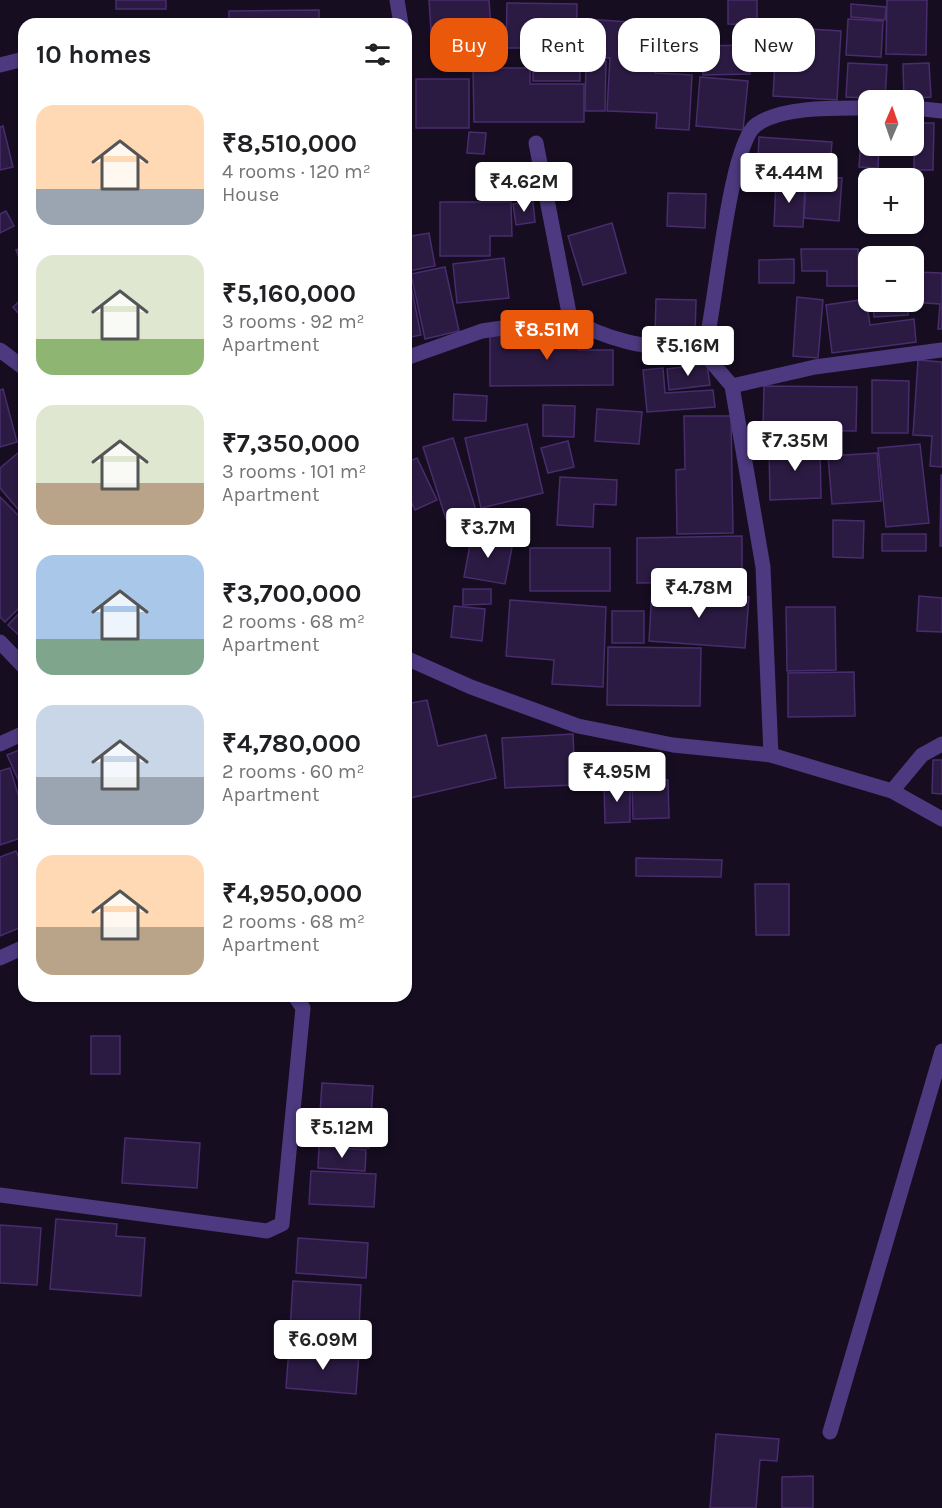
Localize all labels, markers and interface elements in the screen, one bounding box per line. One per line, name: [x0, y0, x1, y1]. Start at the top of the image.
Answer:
chip: Buy: [430, 18, 508, 72]
chip: Rent: [520, 18, 606, 72]
chip: Filters: [618, 18, 720, 72]
chip: New: [732, 18, 815, 72]
icon: filters: [361, 38, 394, 71]
text: 10 homes: [36, 39, 151, 70]
north arrow: [858, 90, 924, 156]
map controls: [858, 90, 924, 312]
text: ₹8,510,000: [222, 128, 357, 159]
icon: home: [84, 129, 156, 201]
pin: ₹4.44M: [740, 153, 838, 204]
text: 4 rooms · 120 m²: [222, 160, 371, 183]
text: ₹4.44M: [755, 161, 823, 184]
pin: ₹4.62M: [475, 162, 573, 213]
button: +: [858, 168, 924, 234]
text: ₹4.62M: [489, 170, 559, 193]
text: House: [222, 183, 279, 206]
button: −: [858, 246, 924, 312]
text: ₹5,160,000: [222, 278, 356, 309]
icon: home: [84, 279, 156, 351]
text: 3 rooms · 92 m²: [222, 310, 365, 333]
pin: ₹8.51M: [498, 310, 596, 361]
text: ₹8.51M: [515, 318, 579, 341]
pin: ₹5.16M: [639, 326, 737, 377]
text: Apartment: [222, 333, 320, 356]
text: ₹5.16M: [656, 334, 720, 357]
pin: ₹7.35M: [746, 421, 844, 472]
text: ₹7,350,000: [222, 428, 360, 459]
icon: home: [84, 429, 156, 501]
text: ₹7.35M: [761, 429, 829, 452]
text: 3 rooms · 101 m²: [222, 460, 367, 483]
text: Apartment: [222, 483, 320, 506]
pin: ₹3.7M: [446, 508, 530, 559]
text: ₹3.7M: [460, 516, 516, 539]
pin: ₹4.78M: [650, 568, 748, 619]
text: ₹4.78M: [665, 576, 733, 599]
text: ₹3,700,000: [222, 578, 361, 609]
icon: home: [84, 579, 156, 651]
text: 2 rooms · 68 m²: [222, 610, 365, 633]
text: Apartment: [222, 633, 320, 656]
text: ₹4,780,000: [222, 728, 361, 759]
icon: home: [84, 729, 156, 801]
pin: ₹4.95M: [568, 752, 666, 803]
text: 2 rooms · 60 m²: [222, 760, 365, 783]
text: ₹4.95M: [583, 760, 651, 783]
text: Apartment: [222, 783, 320, 806]
text: ₹4,950,000: [222, 878, 362, 909]
icon: home: [84, 879, 156, 951]
text: 2 rooms · 68 m²: [222, 910, 365, 933]
text: Apartment: [222, 933, 320, 956]
pin: ₹5.12M: [293, 1108, 391, 1159]
text: ₹5.12M: [310, 1116, 374, 1139]
pin: ₹6.09M: [274, 1320, 372, 1371]
text: ₹6.09M: [288, 1328, 358, 1351]

